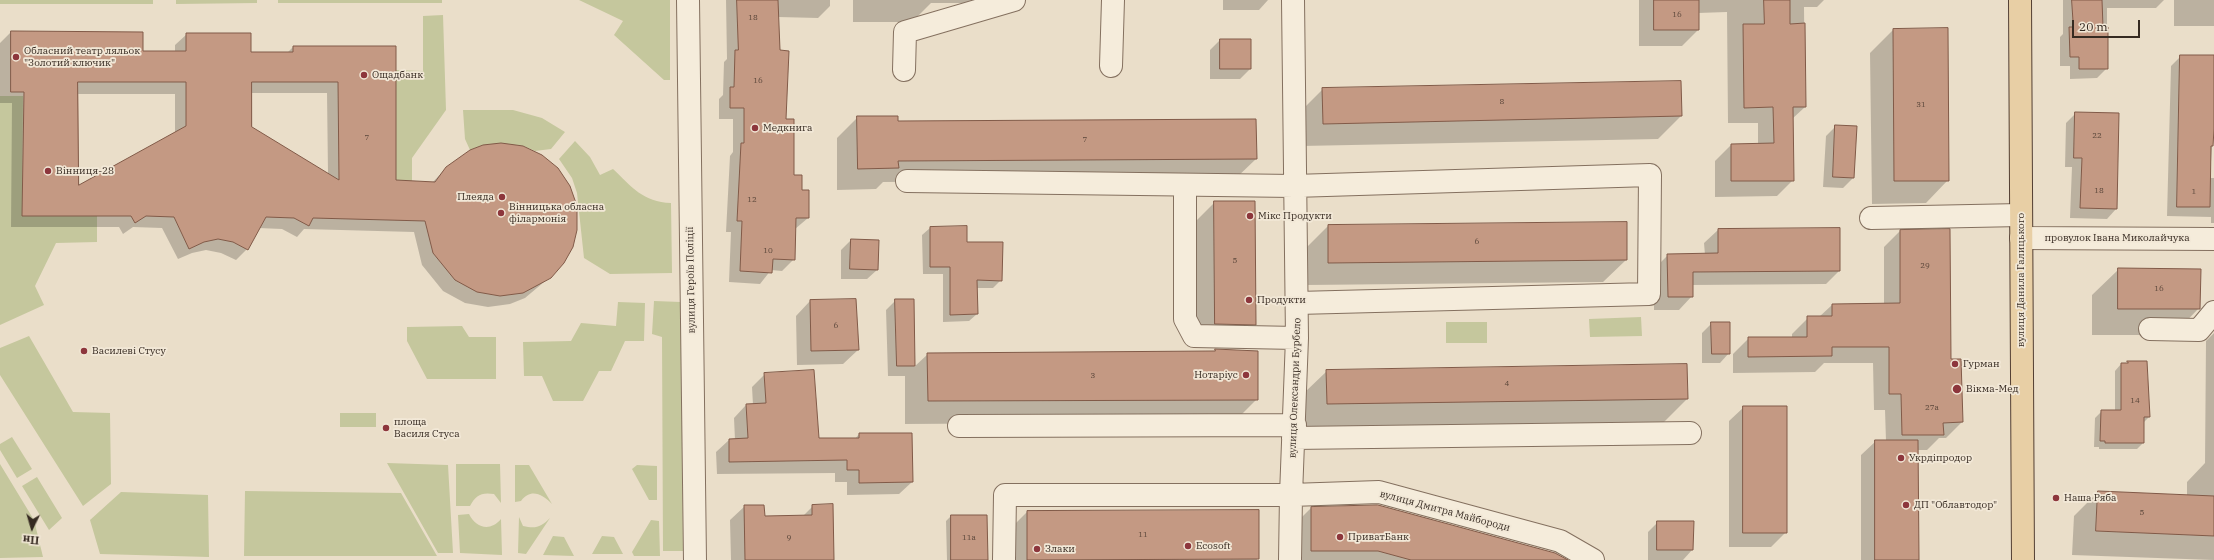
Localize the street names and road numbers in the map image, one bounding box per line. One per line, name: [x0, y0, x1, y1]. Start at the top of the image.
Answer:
street label: вулиця Данила Галицького: [2015, 213, 2027, 347]
street label: вулиця Героїв Поліції: [684, 226, 698, 334]
street label: провулок Івана Миколайчука: [2044, 232, 2190, 244]
street label: вулиця Олександри Бурбело: [1287, 318, 1303, 458]
street label: вулиця Дмитра Майбороди: [1378, 488, 1512, 534]

